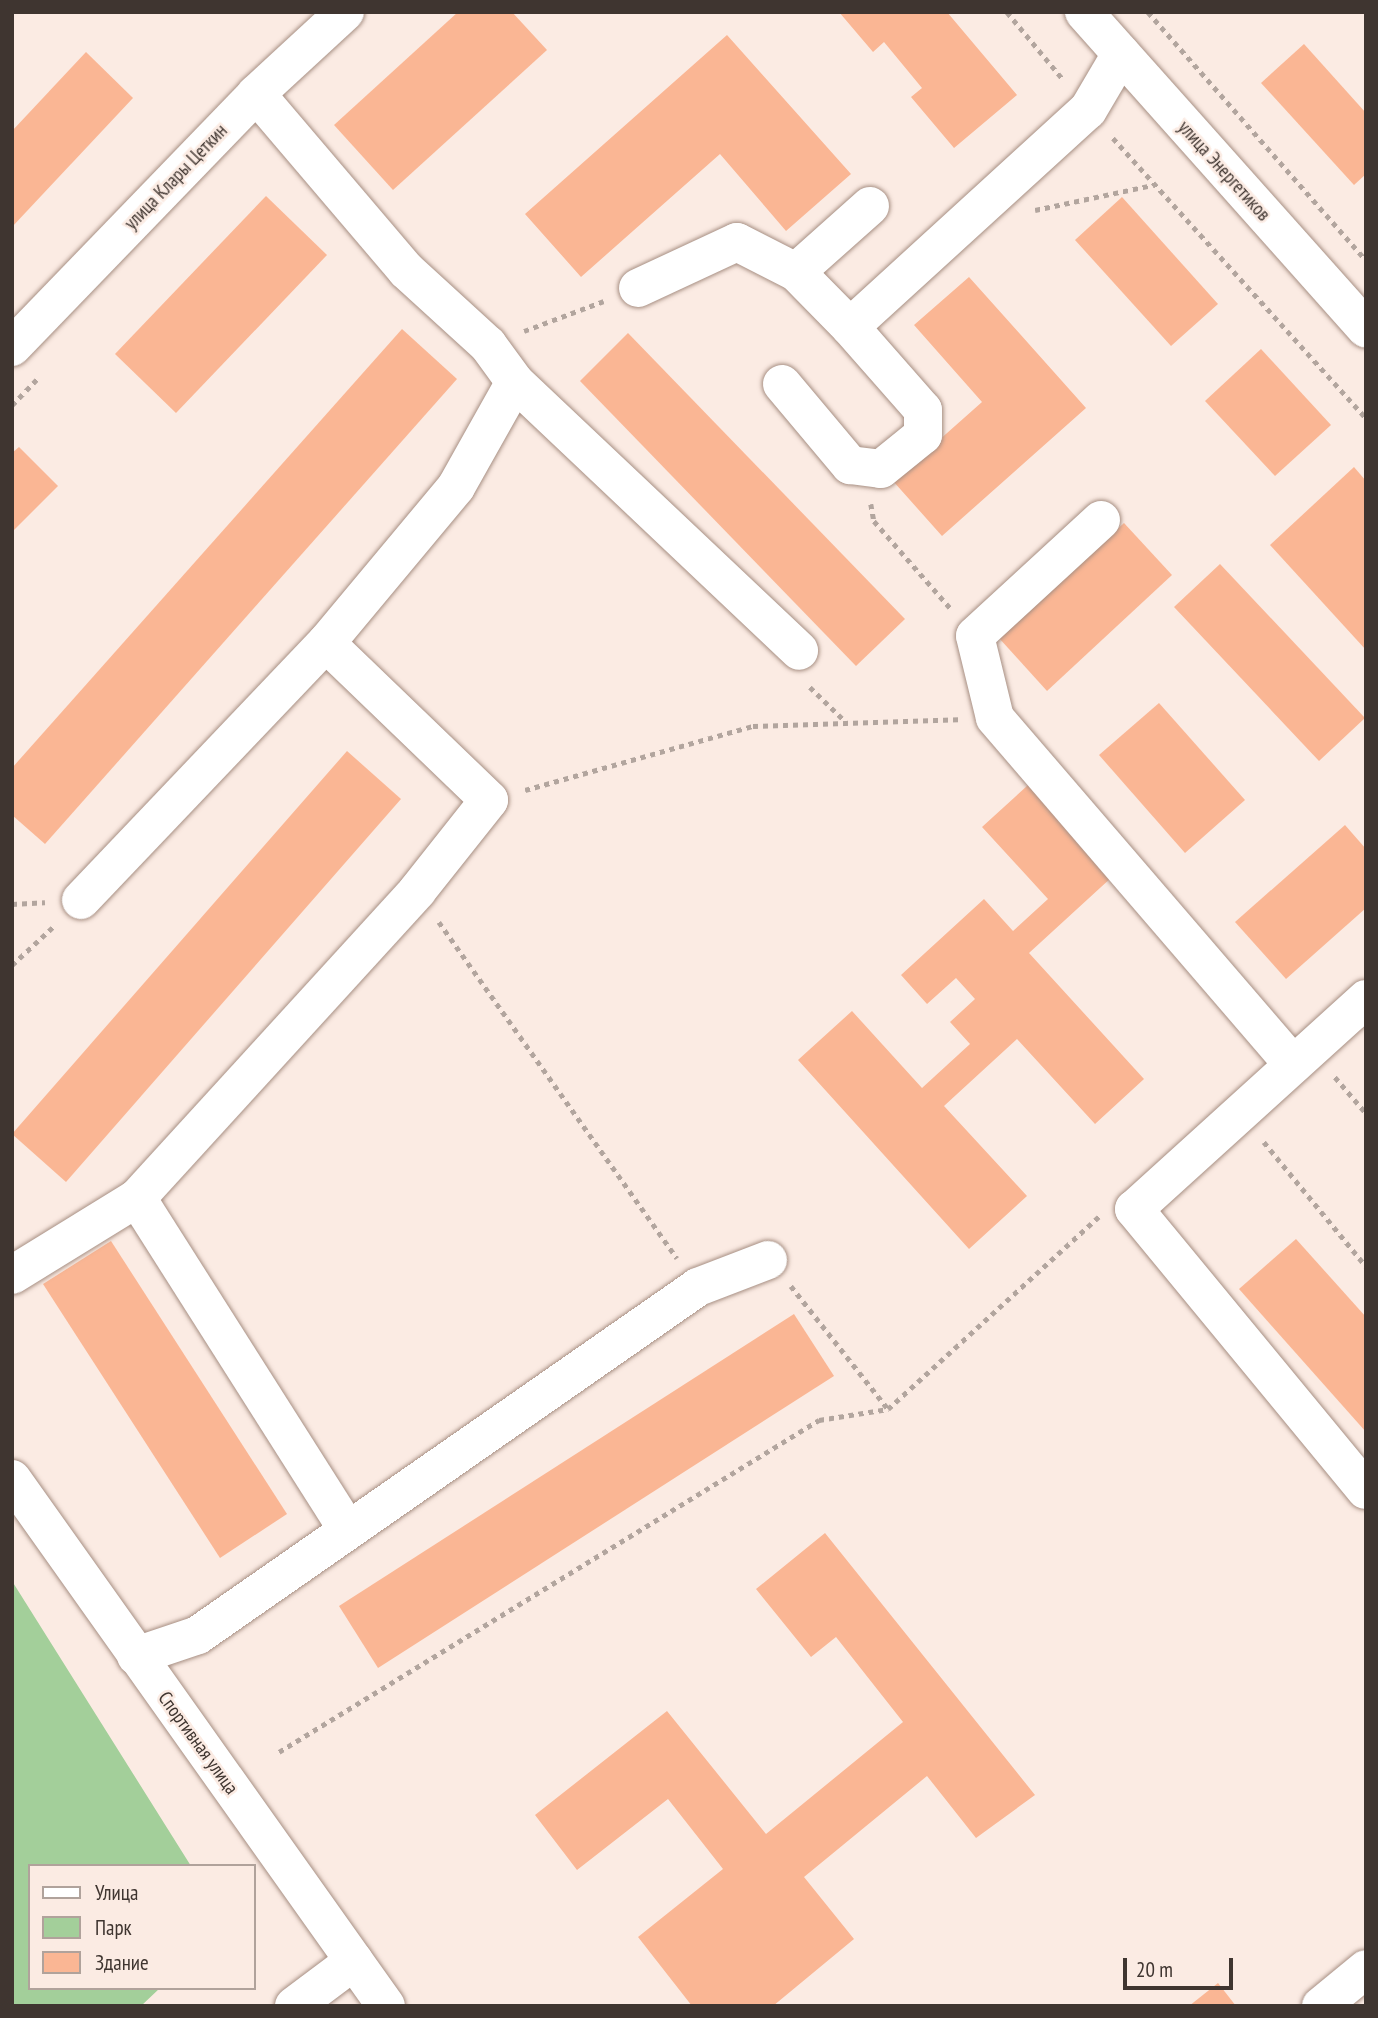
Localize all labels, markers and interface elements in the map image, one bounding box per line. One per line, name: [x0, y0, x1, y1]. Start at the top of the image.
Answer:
street label: улица Энергетиков: [1173, 116, 1275, 226]
street label: улица Клары Цеткин: [120, 119, 232, 235]
street label: Спортивная улица: [153, 1687, 243, 1799]
legend: [28, 1864, 256, 1990]
text: Улица: [95, 1879, 138, 1906]
text: Парк: [95, 1914, 132, 1941]
scale bar: [1126, 1944, 1236, 1988]
text: Здание: [95, 1949, 149, 1976]
text: 20 m: [1136, 1956, 1173, 1983]

